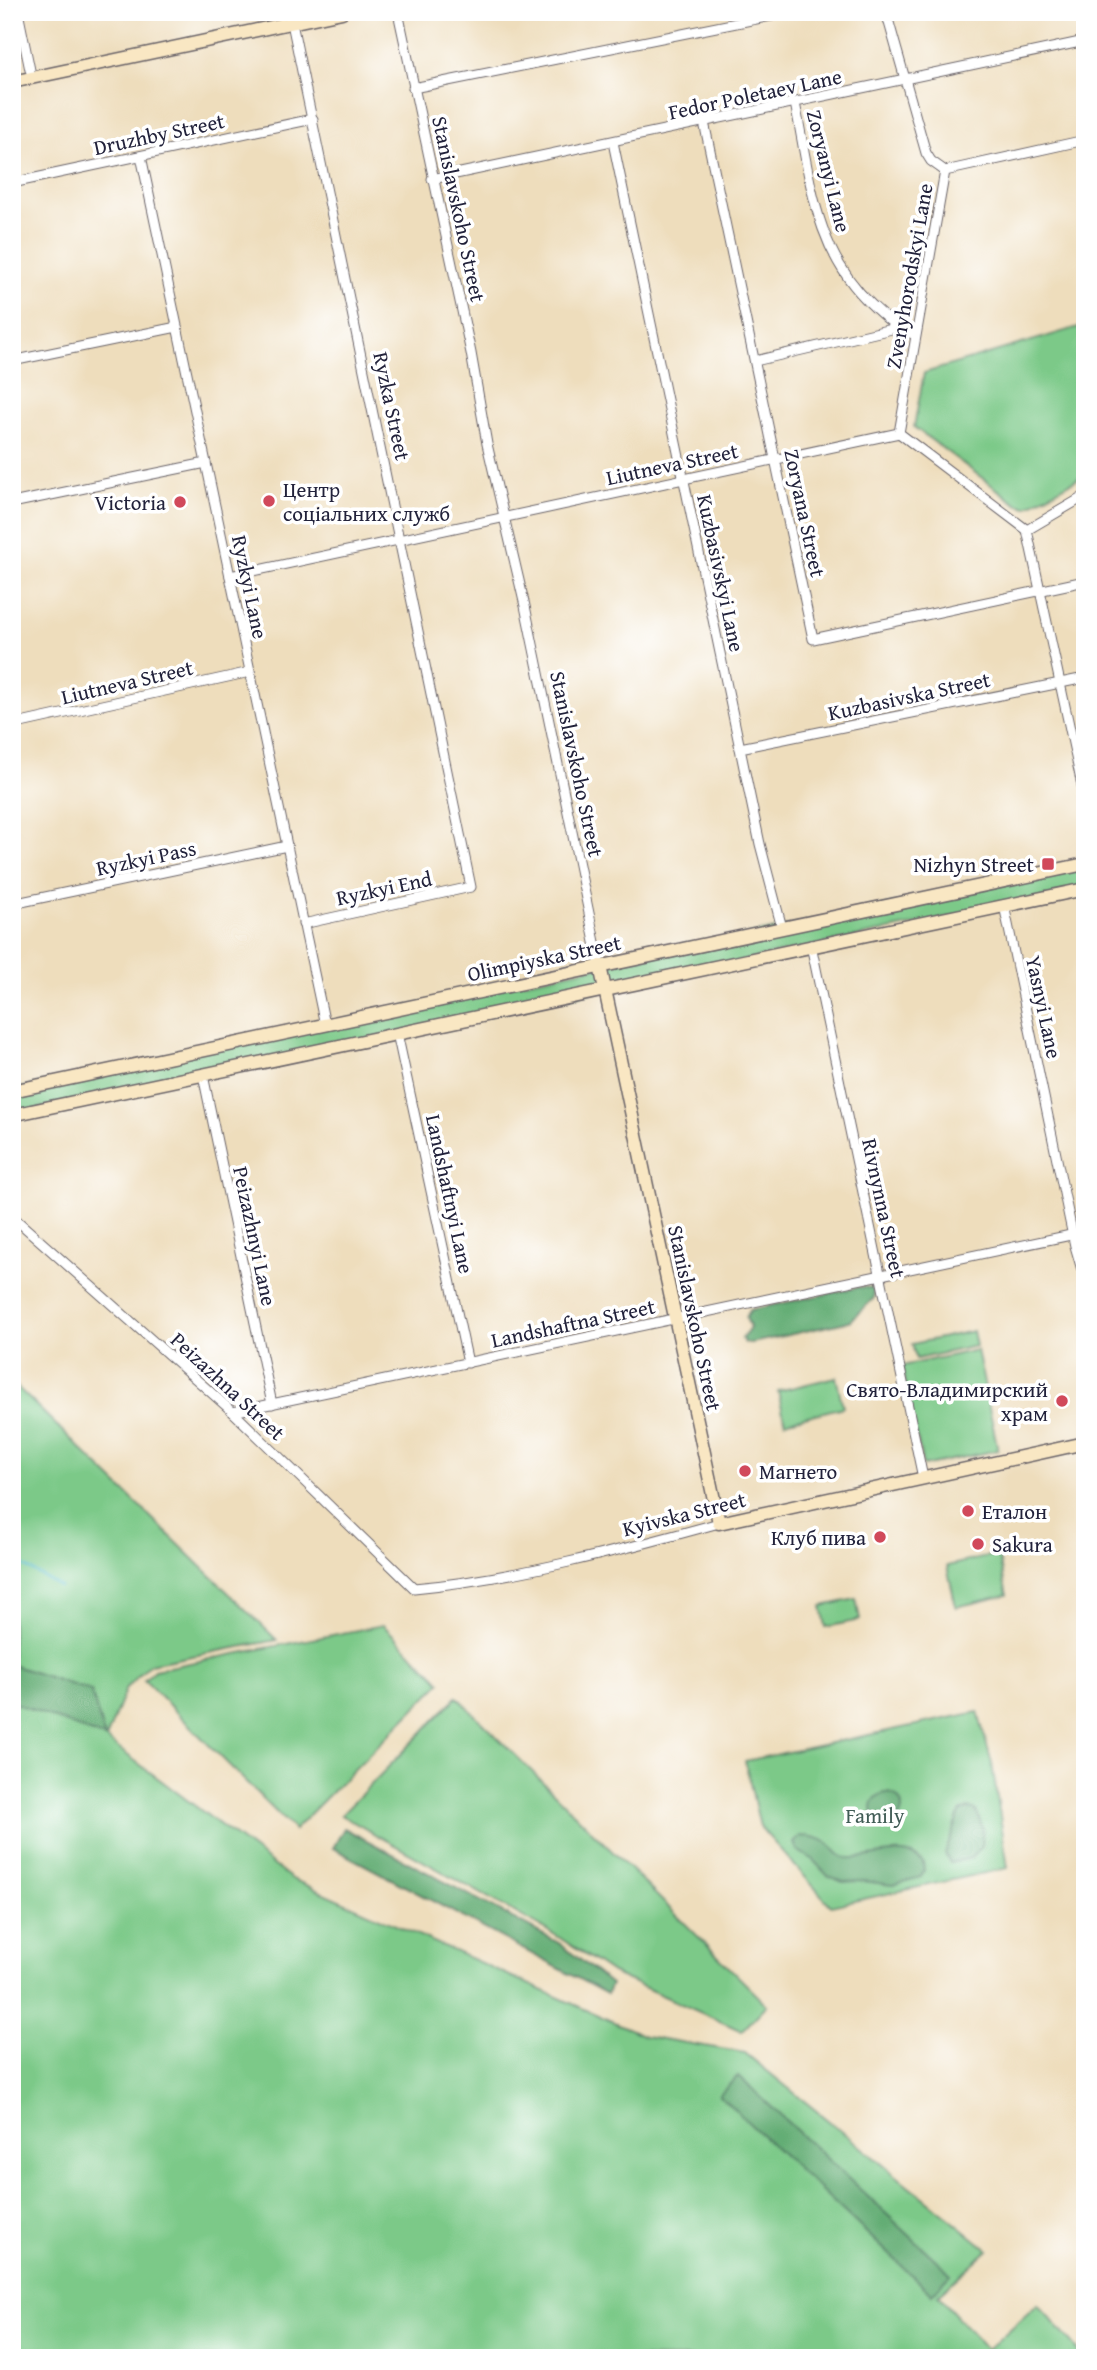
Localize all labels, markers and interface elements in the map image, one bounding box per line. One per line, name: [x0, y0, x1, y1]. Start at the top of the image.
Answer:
street label: Fedor Poletaev Lane: [666, 60, 845, 127]
street label: Druzhby Street: [91, 105, 228, 163]
street label: Zoryanyi Lane: [799, 107, 859, 236]
street label: Stanislavskoho Street: [424, 113, 494, 305]
street label: Zvenyhorodskyi Lane: [877, 181, 941, 371]
street label: Ryzka Street: [365, 349, 419, 464]
street label: Liutneva Street: [603, 435, 741, 493]
street label: Zoryana Street: [776, 446, 834, 580]
place label: Центр соціальних служб: [283, 474, 450, 529]
place label: Victoria: [94, 487, 166, 518]
street label: Kuzbasivskyi Lane: [689, 491, 753, 655]
marker: Центр соціальних служб: [261, 493, 277, 509]
marker: Victoria: [172, 494, 188, 510]
street label: Ryzkyi Lane: [224, 532, 276, 642]
street label: Liutneva Street: [58, 652, 196, 712]
street label: Kuzbasivska Street: [825, 664, 994, 728]
street label: Stanislavskoho Street: [542, 668, 612, 860]
street label: Ryzkyi Pass: [93, 832, 199, 884]
place label: Nizhyn Street: [913, 849, 1035, 880]
marker: Nizhyn Street: [1040, 856, 1056, 872]
street label: Ryzkyi End: [333, 863, 435, 913]
street label: Olimpiyska Street: [464, 926, 624, 989]
street label: Yasnyi Lane: [1018, 953, 1070, 1061]
street label: Landshaftnyi Lane: [418, 1112, 482, 1277]
street label: Rivnynna Street: [854, 1135, 914, 1281]
street label: Peizazhnyi Lane: [225, 1163, 285, 1309]
street label: Stanislavskoho Street: [660, 1222, 730, 1414]
street label: Landshaftna Street: [488, 1290, 658, 1356]
street label: Peizazhna Street: [164, 1325, 293, 1448]
place label: Свято-Владимирский храм: [846, 1374, 1048, 1429]
marker: Свято-Владимирский храм: [1054, 1393, 1070, 1409]
place label: Магнето: [759, 1456, 837, 1487]
marker: Магнето: [737, 1463, 753, 1479]
street label: Kyivska Street: [619, 1484, 749, 1544]
place label: Еталон: [982, 1496, 1047, 1527]
marker: Еталон: [960, 1503, 976, 1519]
place label: Клуб пива: [771, 1522, 866, 1553]
marker: Клуб пива: [872, 1529, 888, 1545]
place label: Sakura: [992, 1529, 1053, 1560]
marker: Sakura: [970, 1536, 986, 1552]
park label: Family: [846, 1800, 905, 1831]

